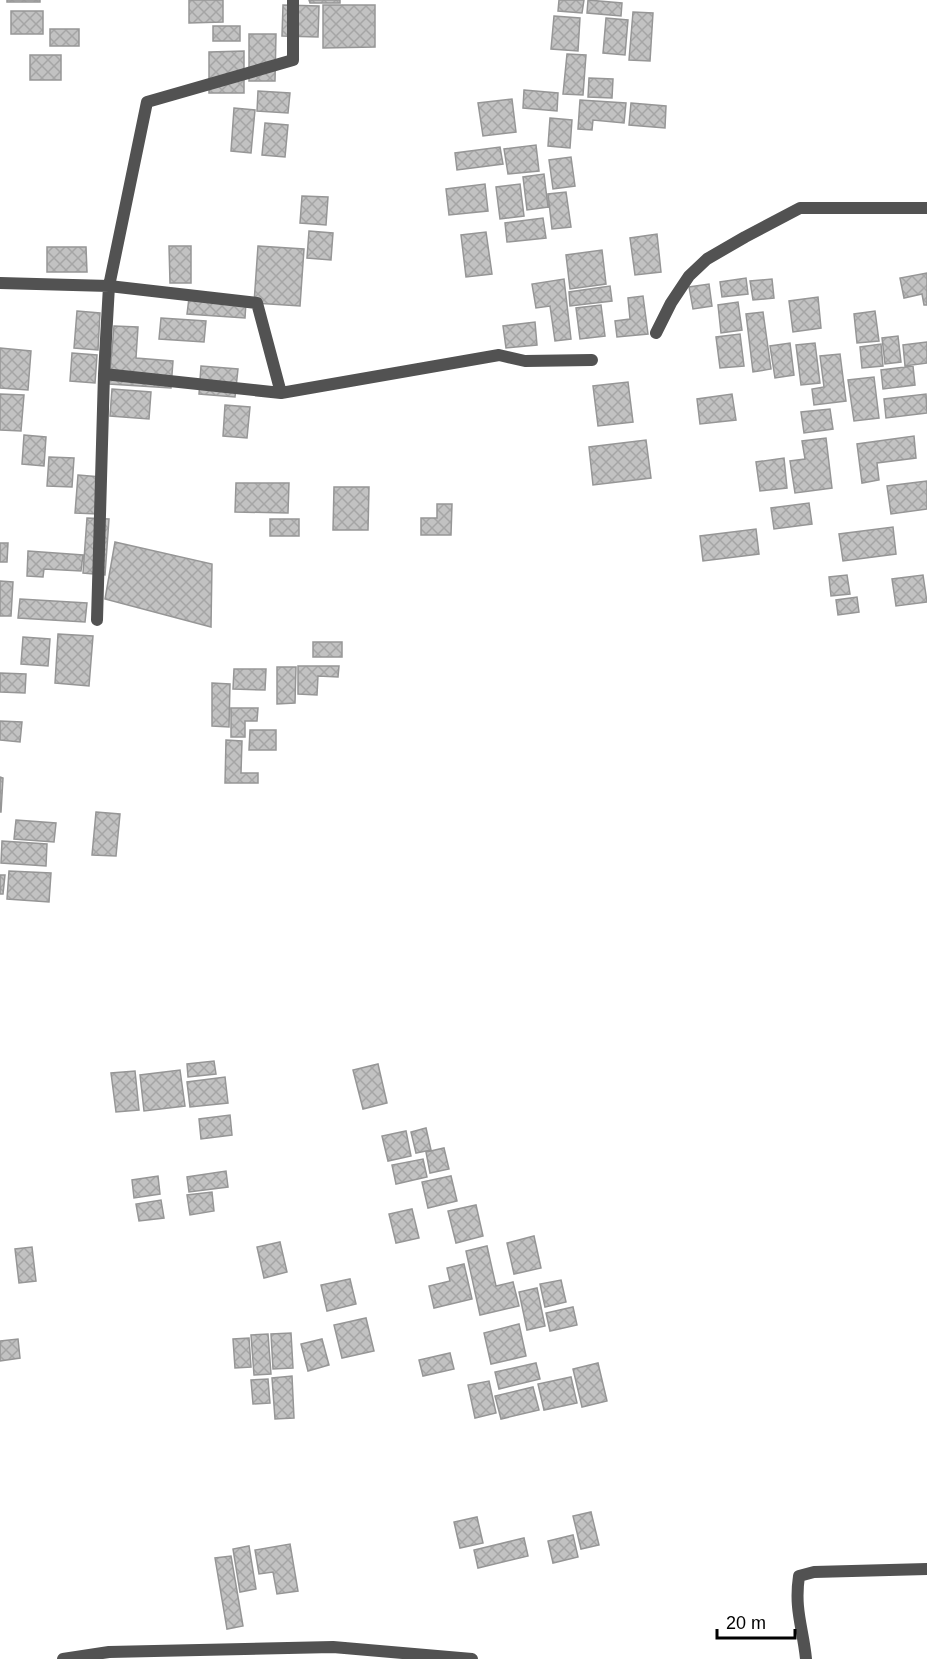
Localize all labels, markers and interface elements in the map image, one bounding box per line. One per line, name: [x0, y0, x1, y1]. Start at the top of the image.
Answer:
scale bar: [717, 1602, 795, 1640]
text: 20 m: [726, 1613, 766, 1633]

